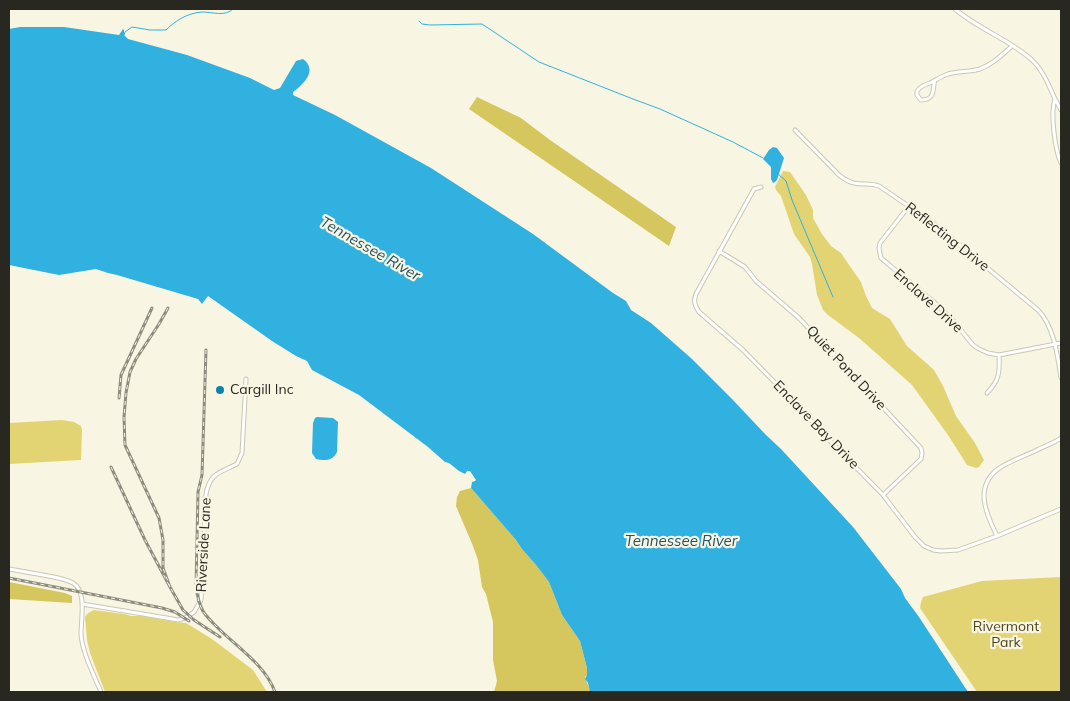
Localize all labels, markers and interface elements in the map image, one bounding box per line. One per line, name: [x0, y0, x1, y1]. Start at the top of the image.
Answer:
street label: Reflecting Drive: [902, 199, 992, 275]
water label: Tennessee River: [317, 213, 423, 285]
street label: Enclave Drive: [890, 266, 966, 336]
street label: Quiet Pond Drive: [803, 322, 889, 414]
street label: Enclave Bay Drive: [770, 377, 862, 473]
place label: Cargill Inc: [230, 382, 294, 398]
marker: Cargill Inc: [214, 384, 226, 396]
street label: Riverside Lane: [193, 497, 215, 593]
water label: Tennessee River: [625, 532, 737, 550]
park label: Rivermont Park: [973, 619, 1039, 652]

